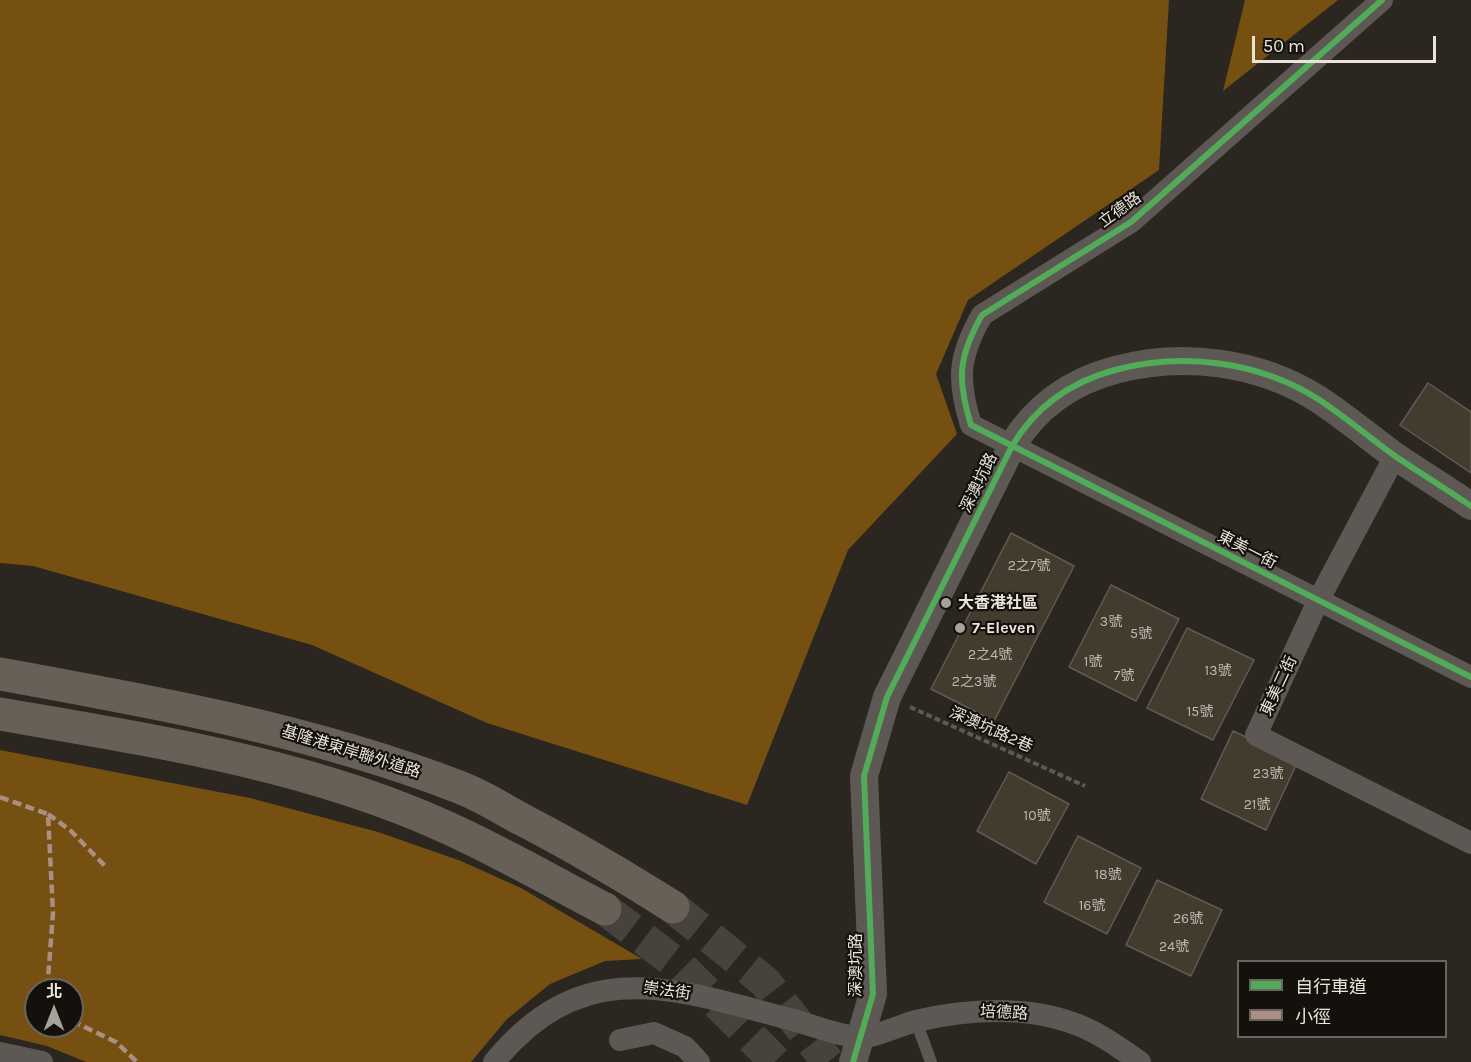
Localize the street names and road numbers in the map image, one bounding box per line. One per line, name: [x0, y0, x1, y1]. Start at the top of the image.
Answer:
street label: 立德路: [1095, 188, 1145, 232]
street label: 深澳坑路: [956, 450, 1002, 516]
street label: 東美一街: [1214, 527, 1280, 573]
street label: 東美二街: [1257, 653, 1301, 719]
street label: 深澳坑路2巷: [946, 703, 1036, 757]
street label: 基隆港東岸聯外道路: [279, 722, 423, 782]
street label: 深澳坑路: [846, 933, 866, 997]
street label: 崇法街: [642, 978, 692, 1004]
street label: 培德路: [980, 1002, 1028, 1024]

